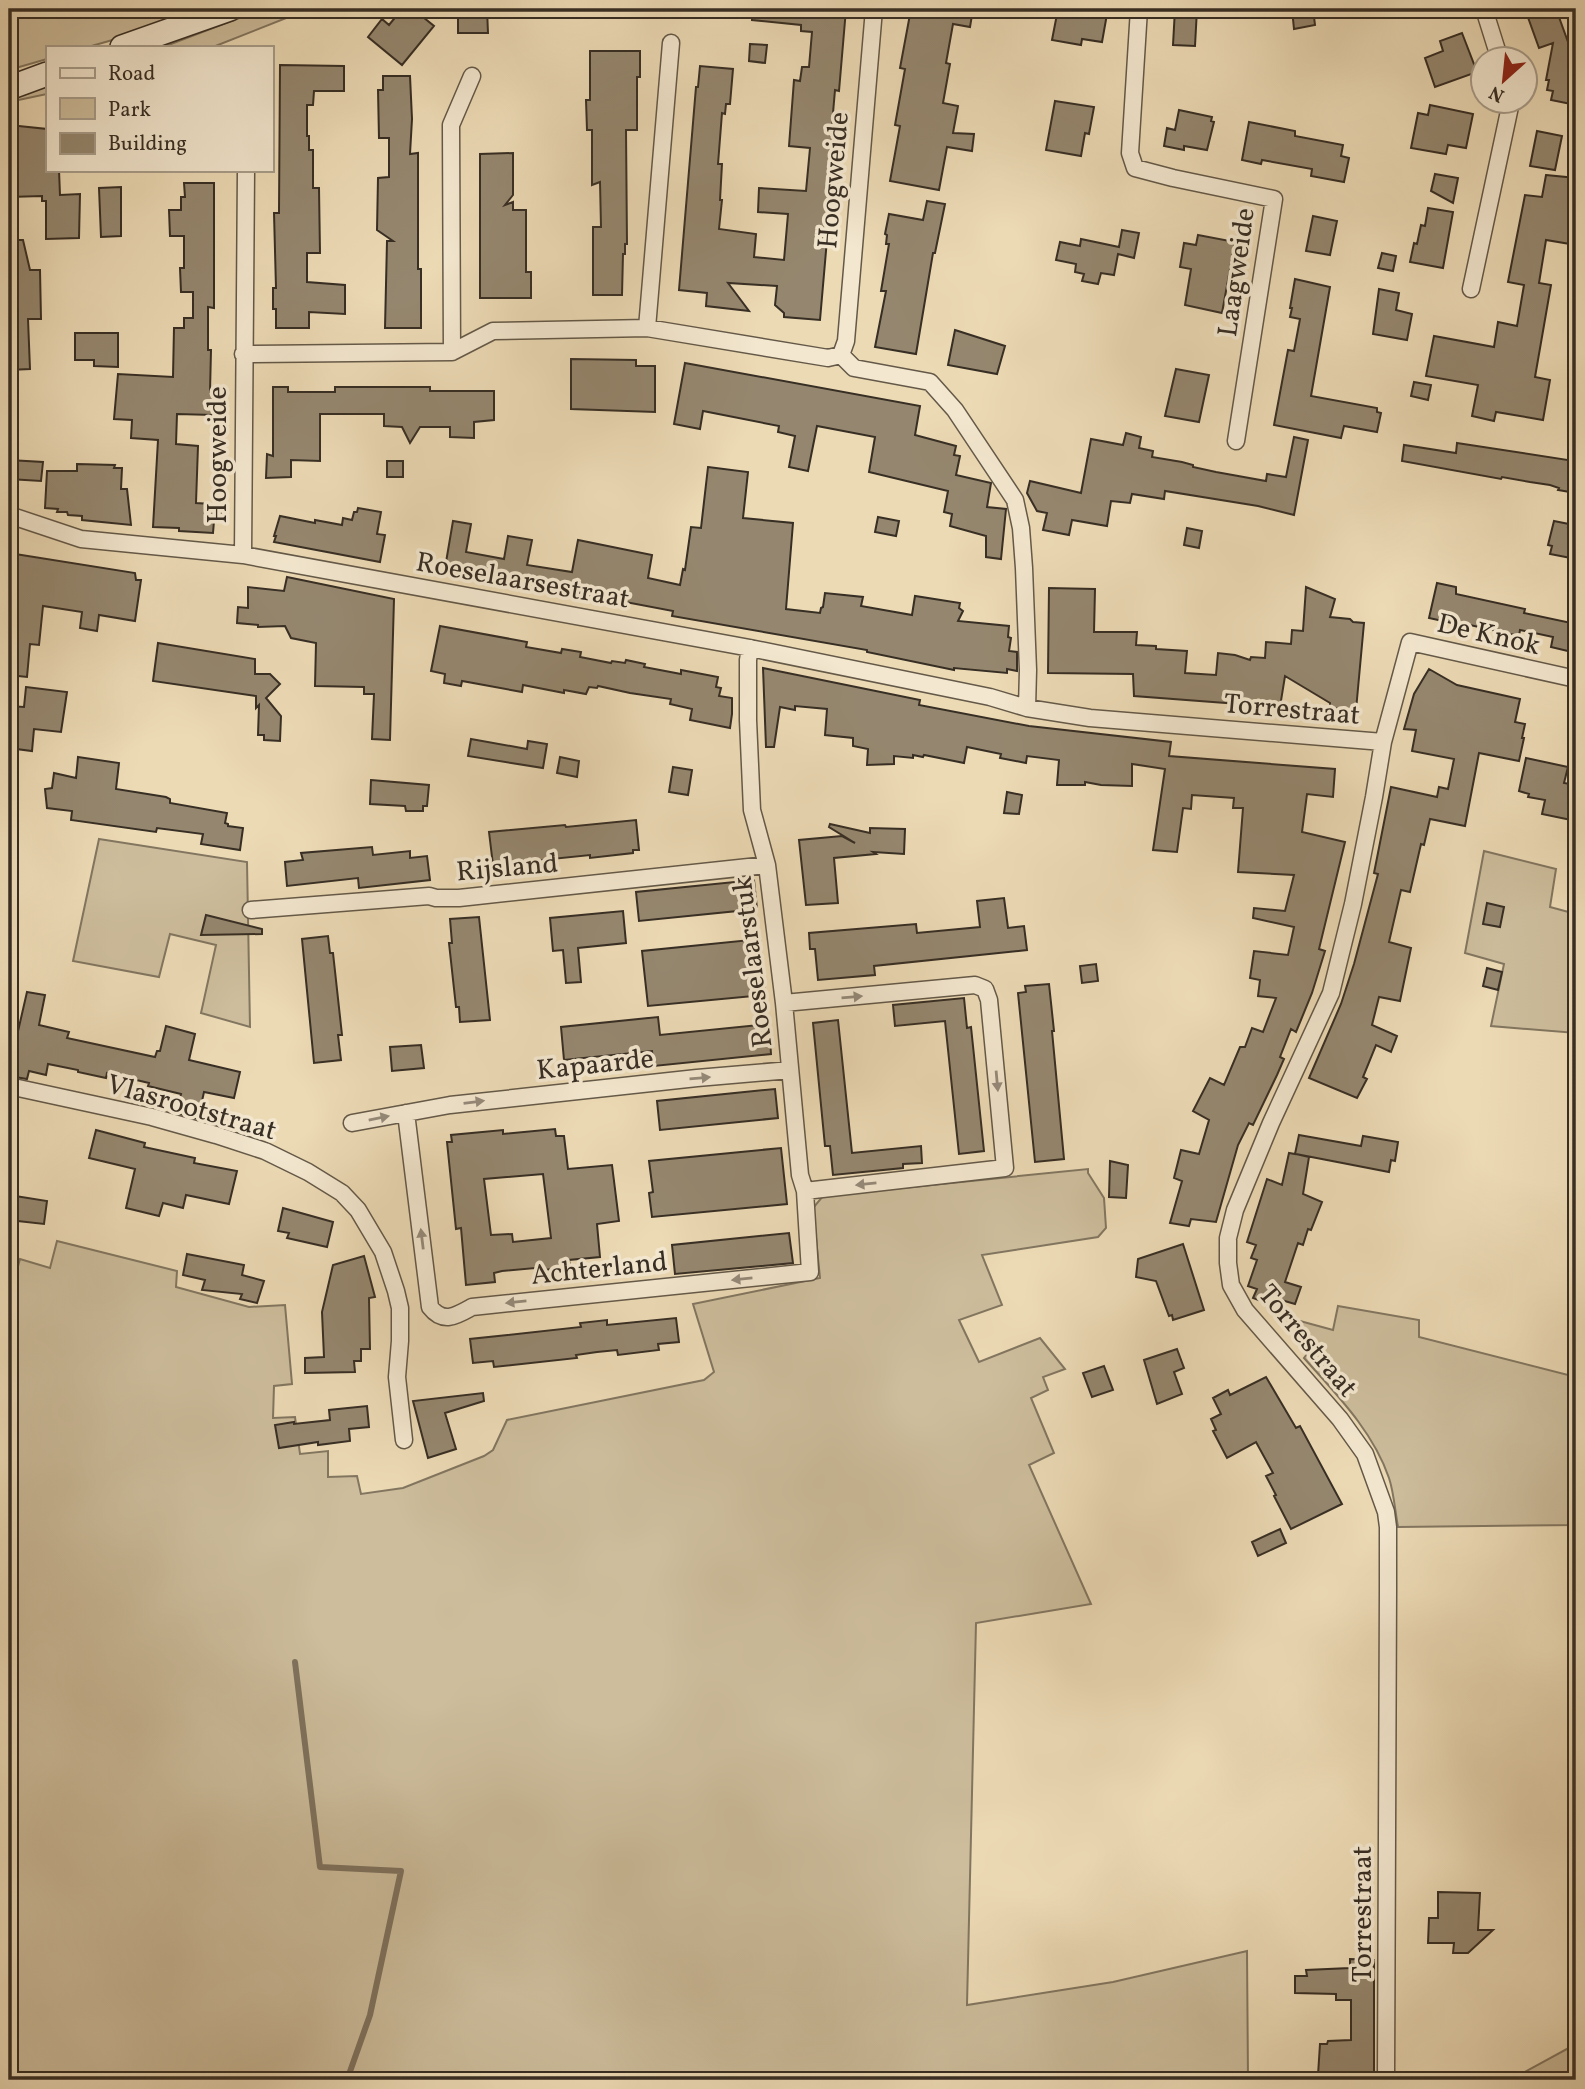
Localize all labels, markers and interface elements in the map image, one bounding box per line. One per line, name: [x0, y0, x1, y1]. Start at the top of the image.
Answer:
legend: [46, 46, 273, 172]
north arrow: [1470, 46, 1540, 116]
text: Road: [108, 60, 155, 89]
text: N: [1485, 79, 1509, 108]
text: Park: [108, 96, 151, 125]
street label: Hoogweide: [809, 110, 860, 250]
text: Building: [108, 130, 187, 159]
street label: Laagweide: [1209, 205, 1266, 339]
street label: Hoogweide: [199, 386, 238, 524]
street label: Roeselaarsestraat: [413, 543, 632, 619]
street label: De Knok: [1433, 605, 1544, 666]
street label: Torrestraat: [1222, 685, 1362, 736]
street label: Rijsland: [455, 845, 560, 892]
street label: Roeselaarstuk: [724, 874, 783, 1050]
one-way arrow: [841, 991, 863, 1002]
street label: Kapaarde: [535, 1040, 656, 1091]
street label: Vlasrootstraat: [102, 1065, 281, 1151]
one-way arrow: [992, 1070, 1003, 1092]
one-way arrow: [689, 1072, 711, 1083]
one-way arrow: [463, 1097, 485, 1108]
one-way arrow: [368, 1112, 390, 1123]
one-way arrow: [855, 1179, 877, 1190]
one-way arrow: [416, 1228, 427, 1250]
street label: Achterland: [529, 1243, 669, 1296]
one-way arrow: [731, 1273, 753, 1284]
street label: Torrestraat: [1248, 1277, 1366, 1407]
one-way arrow: [505, 1297, 527, 1308]
street label: Torrestraat: [1344, 1846, 1383, 1982]

